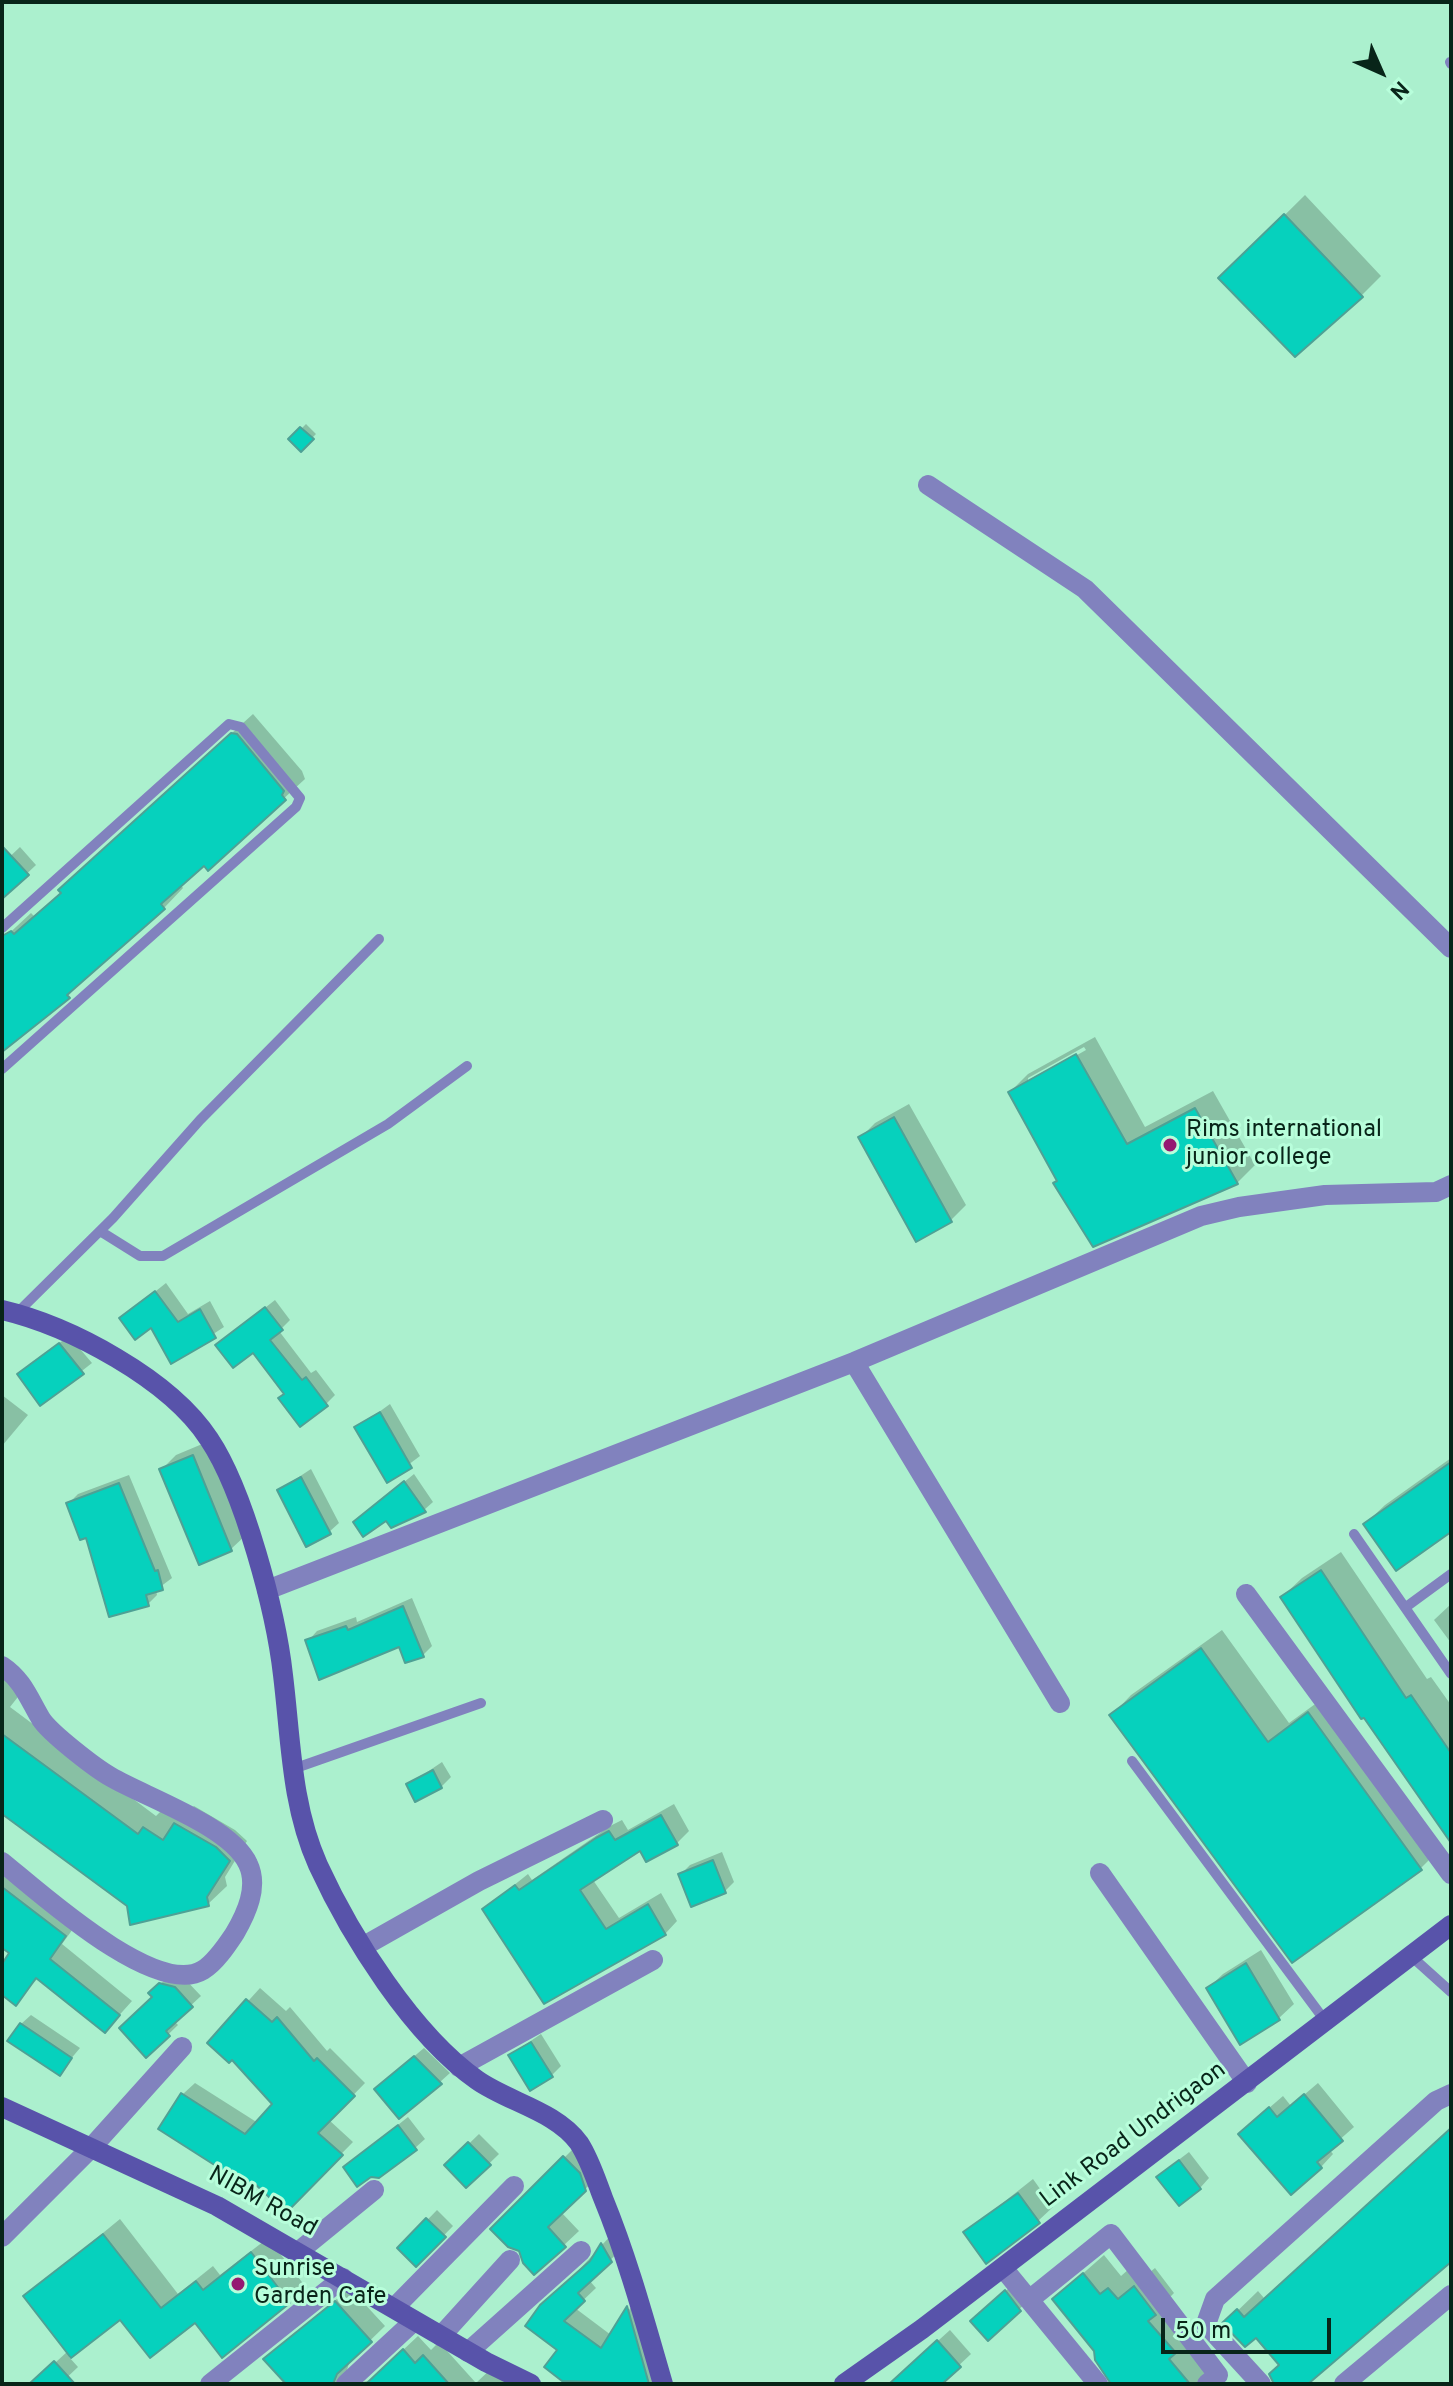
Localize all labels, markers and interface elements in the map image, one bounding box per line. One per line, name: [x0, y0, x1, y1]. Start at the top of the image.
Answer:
north arrow: [1341, 32, 1421, 112]
text: N: [1383, 74, 1413, 104]
place label: Rims international junior college: [1186, 1117, 1382, 1173]
marker: Rims international junior college: [1161, 1136, 1179, 1154]
street label: Link Road Undrigaon: [1035, 2057, 1233, 2215]
street label: NIBM Road: [203, 2161, 321, 2245]
place label: Sunrise Garden Cafe: [254, 2256, 386, 2312]
marker: Sunrise Garden Cafe: [229, 2275, 247, 2293]
scale bar: [1165, 2302, 1335, 2352]
text: 50 m: [1175, 2317, 1231, 2347]

